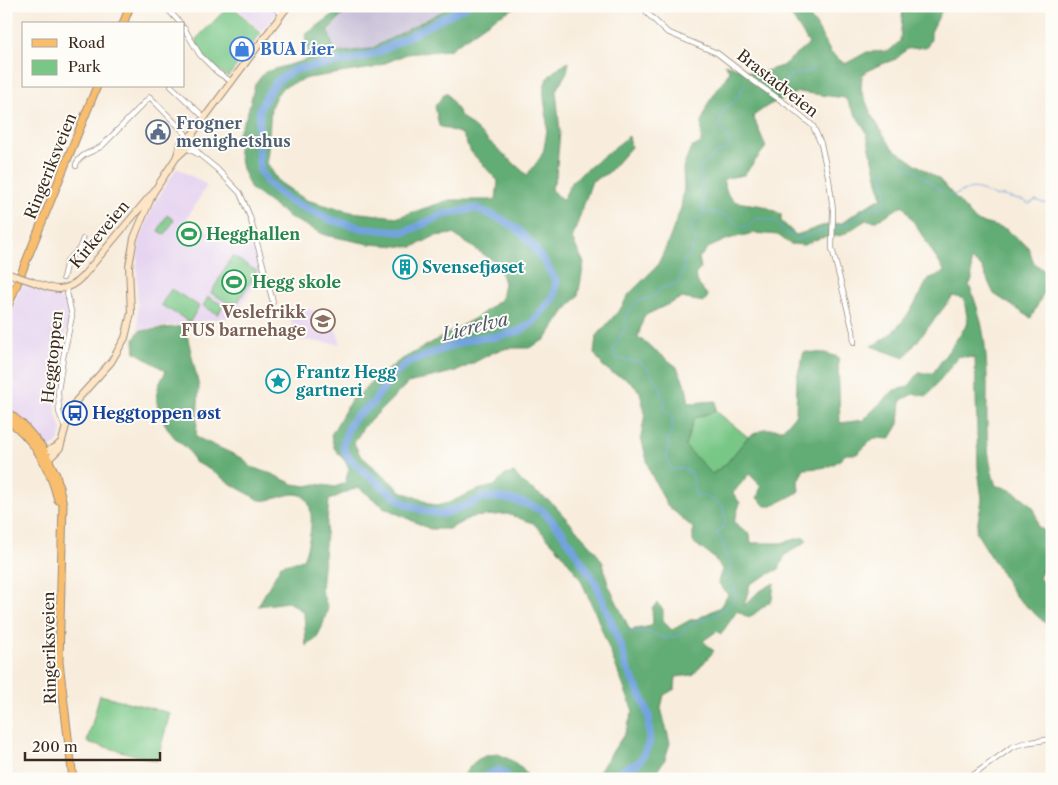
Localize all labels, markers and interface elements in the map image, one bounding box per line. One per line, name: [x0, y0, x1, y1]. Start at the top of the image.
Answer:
legend: [22, 22, 185, 88]
text: Road: [68, 33, 105, 52]
shop icon: BUA Lier: [229, 36, 255, 62]
place label: BUA Lier: [260, 39, 334, 59]
street label: Brastadveien: [733, 45, 823, 121]
text: Park: [68, 57, 102, 76]
street label: Ringeriksveien: [20, 110, 80, 222]
place label: Frogner menighetshus: [176, 113, 291, 151]
public building icon: Frogner menighetshus: [145, 119, 171, 145]
street label: Kirkeveien: [65, 196, 133, 272]
sports icon: Hegghallen: [176, 221, 202, 247]
place label: Hegghallen: [206, 224, 300, 244]
building icon: Svensefjøset: [392, 254, 418, 280]
place label: Svensefjøset: [422, 257, 525, 277]
sports icon: Hegg skole: [221, 269, 247, 295]
place label: Hegg skole: [252, 272, 342, 292]
place label: Veslefrikk FUS barnehage: [181, 302, 306, 340]
school or university icon: Veslefrikk FUS barnehage: [310, 308, 336, 334]
water label: Lierelva: [437, 308, 511, 346]
street label: Heggtoppen: [37, 310, 67, 404]
place label: Frantz Hegg gartneri: [295, 362, 397, 400]
place icon: Frantz Hegg gartneri: [265, 368, 291, 394]
bus stop icon: Heggtoppen øst: [62, 400, 88, 426]
place label: Heggtoppen øst: [92, 403, 221, 423]
street label: Ringeriksveien: [38, 592, 60, 704]
scale bar: [25, 730, 160, 762]
text: 200 m: [32, 737, 78, 756]

